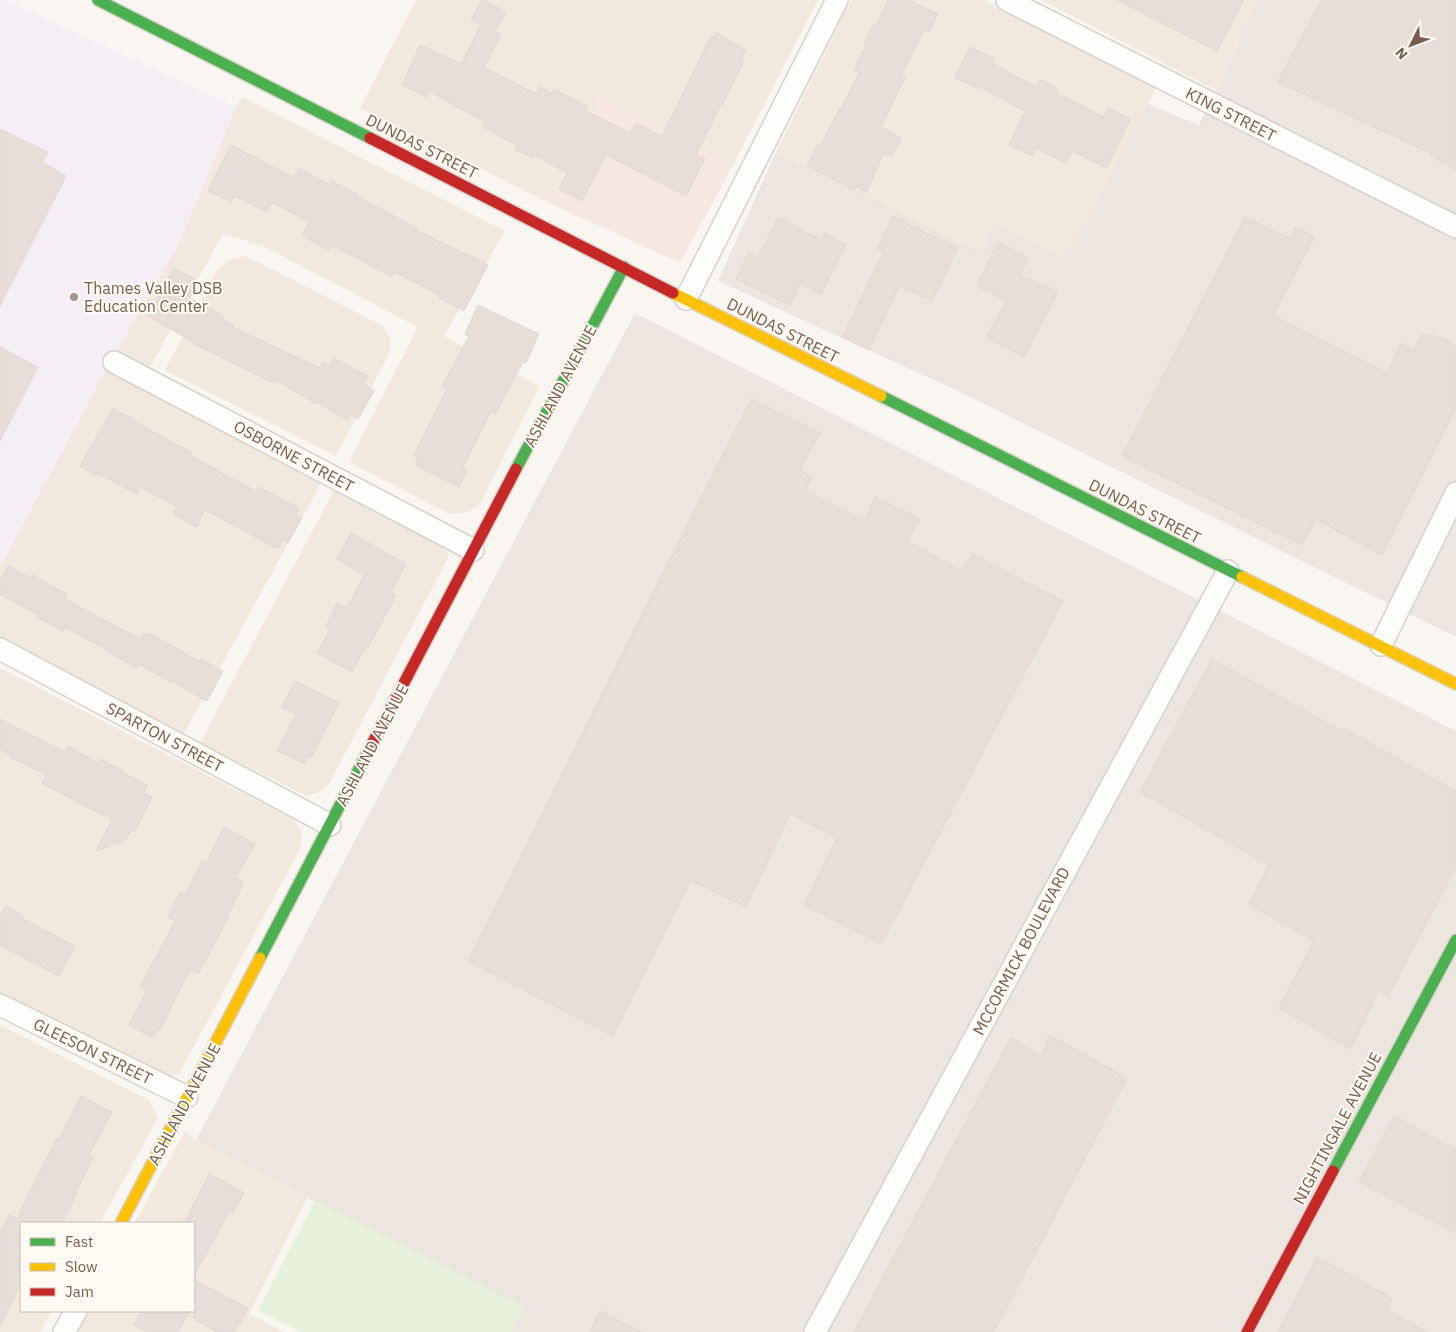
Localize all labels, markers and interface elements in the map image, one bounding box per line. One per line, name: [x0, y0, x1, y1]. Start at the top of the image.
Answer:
north arrow: [1386, 20, 1436, 70]
text: N: [1391, 44, 1411, 63]
street label: KING STREET: [1182, 83, 1280, 145]
street label: DUNDAS STREET: [363, 109, 481, 183]
place label: Thames Valley DSB Education Center: [84, 278, 222, 316]
marker: Thames Valley DSB Education Center: [68, 291, 80, 303]
street label: DUNDAS STREET: [724, 293, 842, 367]
street label: ASHLAND AVENUE: [519, 322, 601, 450]
street label: OSBORNE STREET: [230, 416, 358, 496]
street label: DUNDAS STREET: [1086, 474, 1204, 548]
street label: ASHLAND AVENUE: [331, 681, 413, 809]
street label: SPARTON STREET: [103, 698, 227, 776]
street label: MCCORMICK BOULEVARD: [968, 864, 1074, 1038]
street label: GLEESON STREET: [30, 1014, 156, 1088]
street label: ASHLAND AVENUE: [143, 1040, 225, 1168]
street label: NIGHTINGALE AVENUE: [1288, 1048, 1386, 1208]
legend: [20, 1222, 195, 1312]
text: Fast: [65, 1232, 93, 1251]
text: Slow: [65, 1257, 98, 1276]
text: Jam: [65, 1282, 94, 1301]

